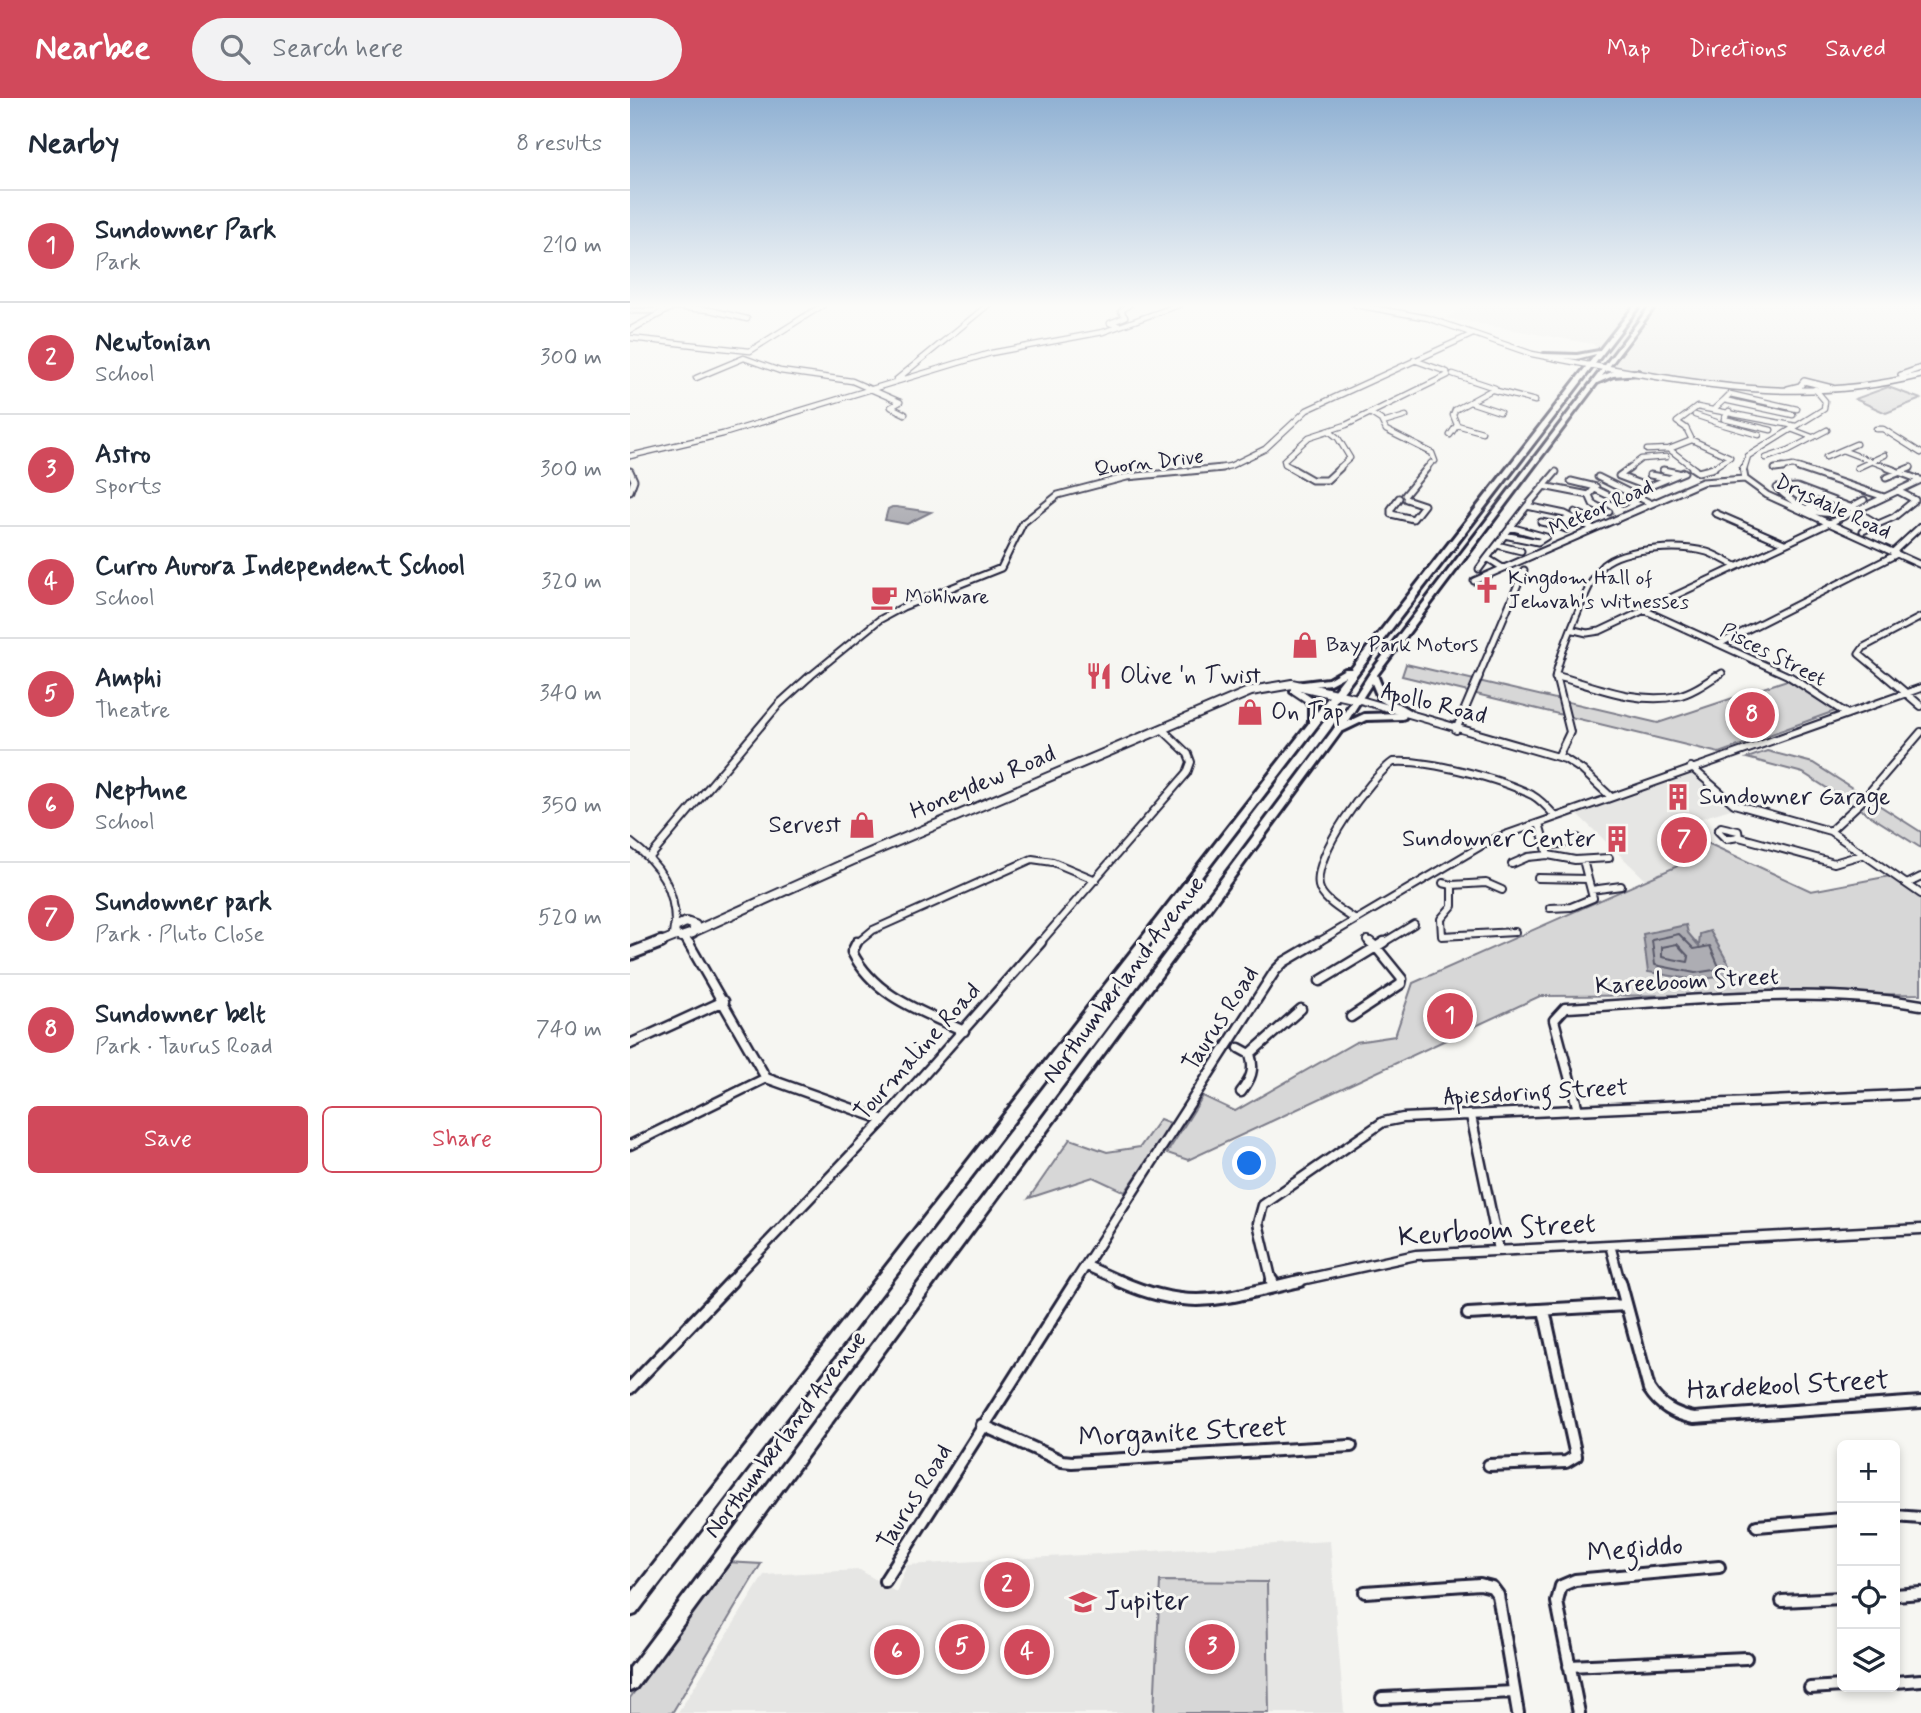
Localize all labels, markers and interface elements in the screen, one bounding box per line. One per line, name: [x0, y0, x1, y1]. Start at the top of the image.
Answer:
search box: [192, 18, 682, 81]
text: Nearbee: [35, 27, 150, 71]
icon: search: [216, 30, 254, 68]
text: Search here: [272, 32, 403, 66]
text: Map: [1607, 34, 1651, 65]
text: Directions: [1689, 34, 1787, 65]
text: Saved: [1825, 34, 1886, 65]
text: Nearby: [28, 124, 119, 163]
text: 8 results: [516, 129, 602, 159]
text: Sundowner Park: [95, 214, 276, 248]
text: 1: [46, 231, 56, 261]
text: 210 m: [542, 231, 602, 261]
text: Park: [95, 248, 141, 278]
text: Newtonian: [95, 326, 211, 360]
text: 2: [45, 343, 57, 373]
text: 300 m: [540, 343, 602, 373]
text: School: [95, 360, 155, 390]
text: Astro: [95, 438, 151, 472]
street label: Quorn Drive: [1093, 442, 1205, 484]
text: 3: [46, 455, 56, 485]
text: 300 m: [540, 455, 602, 485]
street label: Drysdale Road: [1770, 468, 1896, 546]
text: Sports: [95, 472, 162, 502]
street label: Meteor Road: [1544, 473, 1658, 543]
text: Curro Aurora Independent School: [95, 550, 465, 584]
place label: Kingdom Hall of Jehovah's Witnesses: [1508, 564, 1689, 616]
text: 4: [44, 567, 58, 597]
text: 320 m: [541, 567, 602, 597]
church icon: Kingdom Hall of Jehovah's Witnesses: [1472, 575, 1502, 605]
cafe icon: Mohlware: [869, 582, 899, 612]
place label: Mohlware: [905, 583, 989, 611]
text: School: [95, 584, 155, 614]
street label: Pisces Street: [1715, 616, 1831, 694]
shop icon: Bay Park Motors: [1290, 630, 1320, 660]
place label: Bay Park Motors: [1326, 631, 1478, 659]
restaurant icon: Olive 'n Twist: [1084, 661, 1114, 691]
place label: Olive 'n Twist: [1120, 661, 1261, 692]
text: Amphi: [95, 662, 162, 696]
street label: Apollo Road: [1377, 676, 1490, 735]
text: 5: [44, 679, 58, 709]
text: 340 m: [539, 679, 602, 709]
pin: 8: [1729, 689, 1775, 741]
text: Theatre: [95, 696, 170, 726]
shop icon: On Tap: [1235, 697, 1265, 727]
place label: On Tap: [1271, 697, 1344, 728]
street label: Honeydew Road: [905, 738, 1061, 828]
text: Neptune: [95, 774, 187, 808]
building icon: Sundowner Garage: [1663, 782, 1693, 812]
place label: Sundowner Garage: [1699, 782, 1890, 815]
text: 6: [45, 791, 57, 821]
text: 350 m: [541, 791, 602, 821]
text: School: [95, 808, 155, 838]
place label: Servest: [768, 810, 841, 841]
shop icon: Servest: [847, 810, 877, 840]
pin: 7: [1661, 814, 1707, 866]
place label: Sundowner Center: [1402, 824, 1596, 855]
building icon: Sundowner Center: [1602, 824, 1632, 854]
street label: Northumberland Avenue: [1036, 870, 1212, 1090]
text: Sundowner park: [95, 886, 272, 920]
text: 7: [44, 903, 58, 933]
text: 520 m: [538, 903, 602, 933]
text: Park · Pluto Close: [95, 920, 265, 950]
street label: Taurus Road: [1176, 961, 1266, 1077]
street label: Kareeboom Street: [1594, 962, 1780, 1002]
street label: Tourmaline Road: [848, 976, 988, 1128]
pin: 1: [1427, 990, 1473, 1042]
text: Sundowner belt: [95, 998, 266, 1032]
text: 8: [45, 1015, 57, 1045]
text: 740 m: [536, 1015, 602, 1045]
text: Park · Taurus Road: [95, 1032, 272, 1062]
street label: Apiesdoring Street: [1443, 1073, 1629, 1116]
button: Save: [28, 1106, 308, 1173]
button: Share: [322, 1106, 602, 1173]
your location: [1232, 1146, 1266, 1180]
street label: Keurboom Street: [1397, 1206, 1597, 1256]
street label: Northumberland Avenue: [698, 1325, 874, 1545]
street label: Hardekool Street: [1686, 1362, 1890, 1410]
street label: Morganite Street: [1077, 1409, 1289, 1459]
street label: Taurus Road: [870, 1438, 960, 1556]
map controls: [1837, 1440, 1900, 1692]
button: +: [1837, 1440, 1900, 1503]
button: −: [1837, 1503, 1900, 1566]
street label: Megiddo: [1585, 1527, 1685, 1576]
pin: 2: [984, 1559, 1030, 1611]
button: locate: [1837, 1566, 1900, 1629]
place label: Jupiter: [1104, 1584, 1189, 1621]
school or university icon: Jupiter: [1068, 1587, 1098, 1617]
pin: 5: [939, 1621, 985, 1673]
pin: 3: [1189, 1621, 1235, 1673]
pin: 6: [874, 1626, 920, 1678]
pin: 4: [1004, 1626, 1050, 1678]
button: layers: [1837, 1629, 1900, 1692]

